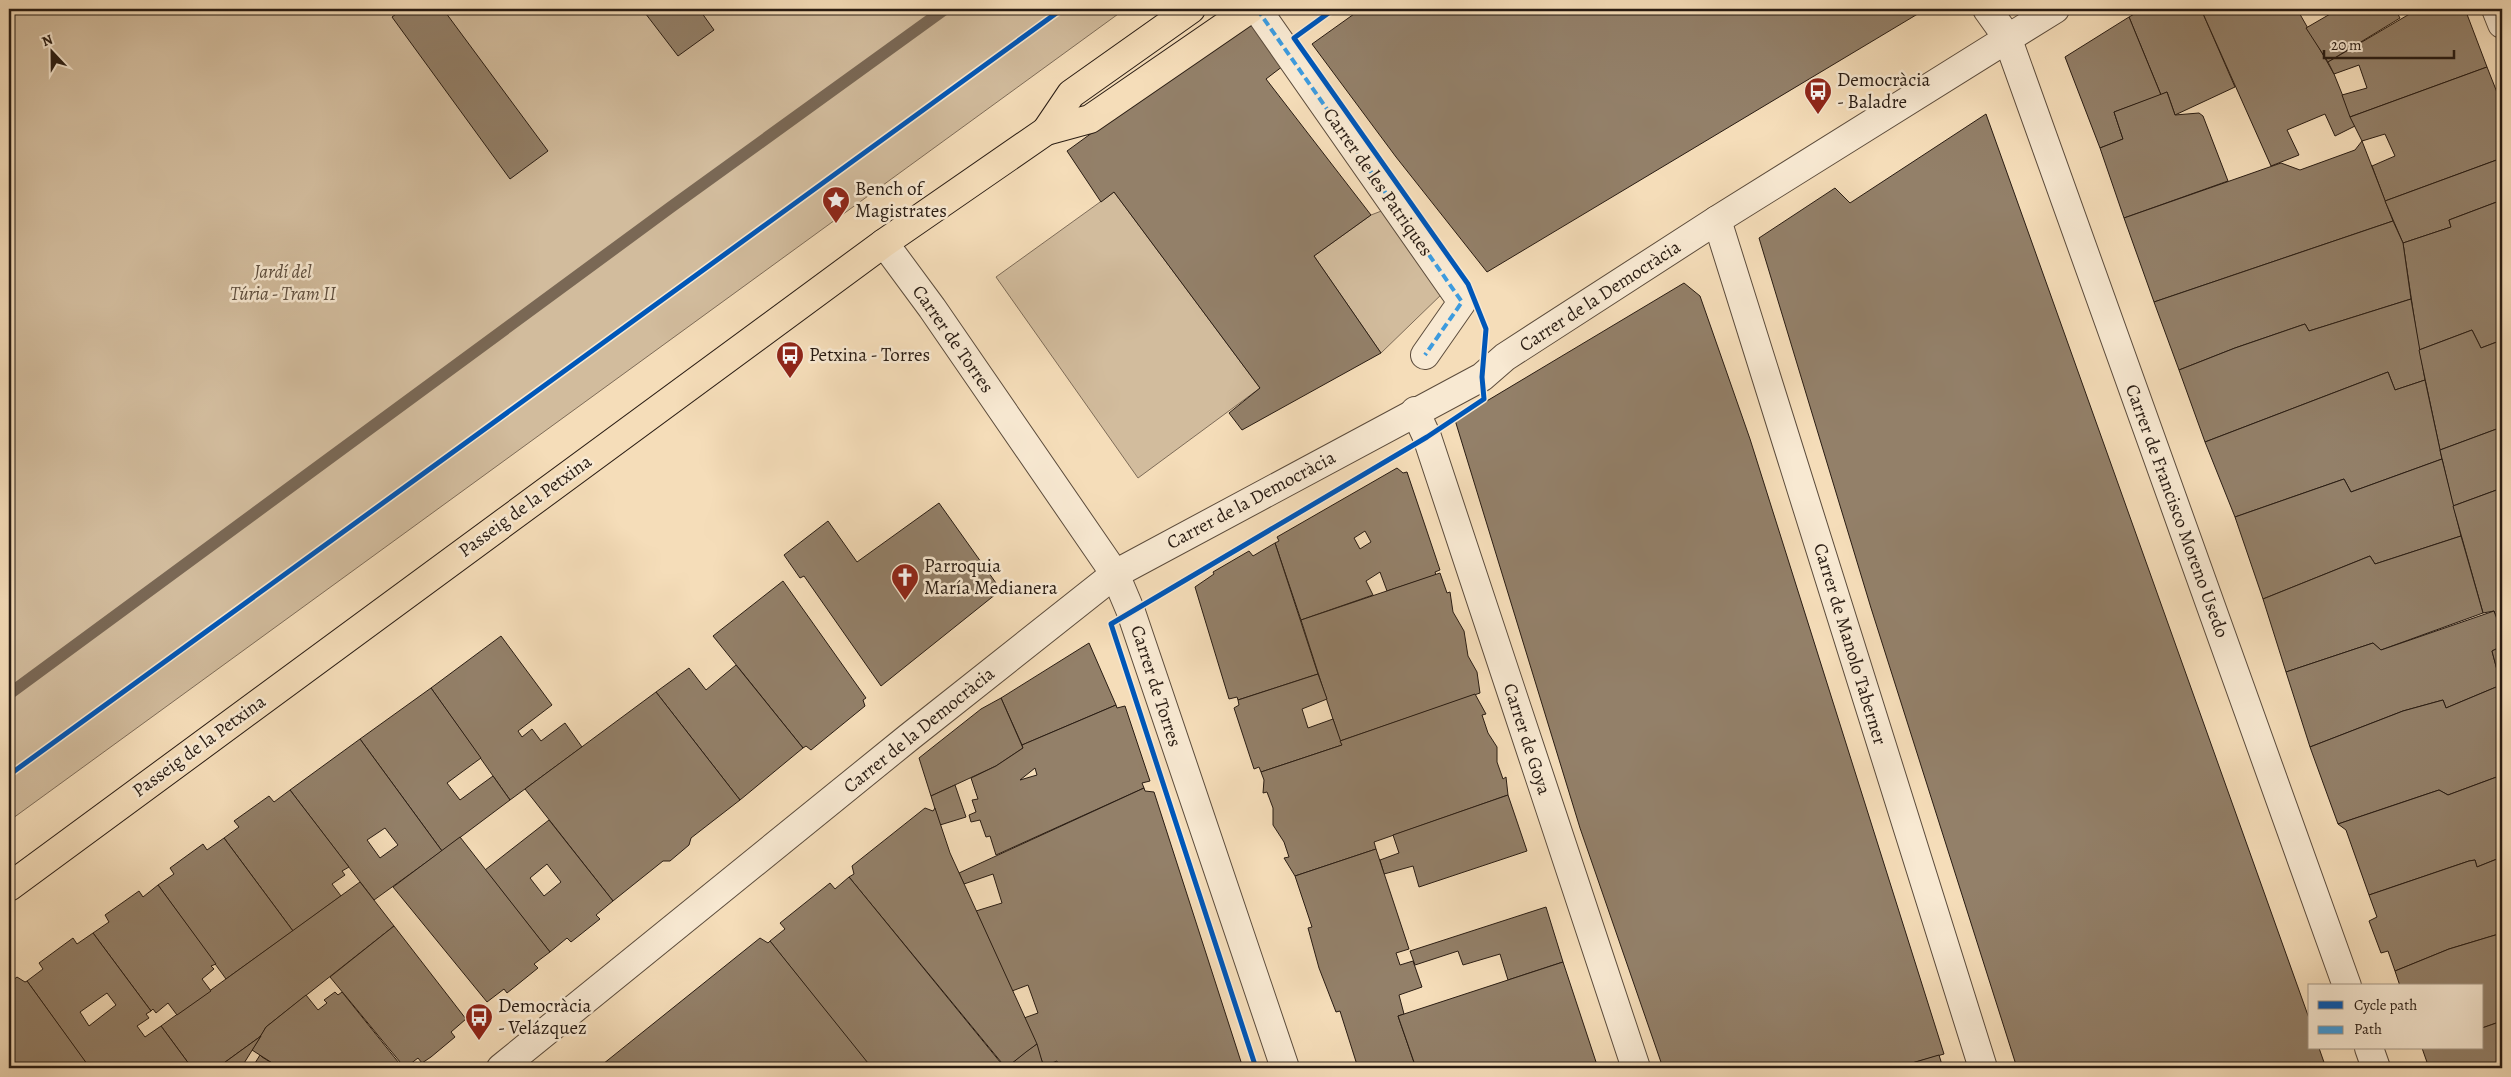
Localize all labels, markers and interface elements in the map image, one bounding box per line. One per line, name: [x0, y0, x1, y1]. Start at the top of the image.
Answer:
north arrow: [28, 28, 78, 78]
scale bar: [2324, 28, 2454, 60]
text: N: [39, 30, 56, 51]
text: 20 m: [2331, 35, 2362, 55]
place label: Democràcia - Baladre: [1837, 67, 1931, 115]
bus stop icon: Democràcia - Baladre: [1803, 76, 1833, 115]
street label: Carrer de les Patriques: [1317, 103, 1439, 261]
place label: Bench of Magistrates: [855, 176, 947, 224]
place icon: Bench of Magistrates: [821, 185, 851, 224]
street label: Carrer de la Democràcia: [1514, 234, 1686, 358]
park label: Jardí del Túria - Tram II: [230, 259, 336, 307]
street label: Carrer de Torres: [906, 280, 1000, 398]
bus stop icon: Petxina - Torres: [775, 340, 805, 379]
place label: Petxina - Torres: [809, 342, 930, 368]
street label: Carrer de Francisco Moreno Usedo: [2119, 381, 2235, 641]
street label: Carrer de la Democràcia: [1162, 444, 1340, 556]
street label: Passeig de la Petxina: [453, 449, 597, 563]
street label: Carrer de Manolo Taberner: [1807, 540, 1893, 748]
place label: Parroquia María Medianera: [924, 553, 1058, 601]
church icon: Parroquia María Medianera: [890, 562, 920, 601]
street label: Carrer de Torres: [1124, 622, 1188, 750]
street label: Carrer de la Democràcia: [838, 661, 1000, 799]
street label: Carrer de Goya: [1497, 680, 1557, 798]
street label: Passeig de la Petxina: [127, 689, 271, 803]
legend: [2308, 984, 2484, 1050]
place label: Democràcia - Velázquez: [498, 993, 592, 1041]
text: Cycle path: [2354, 995, 2417, 1015]
bus stop icon: Democràcia - Velázquez: [464, 1002, 494, 1041]
text: Path: [2354, 1019, 2382, 1039]

